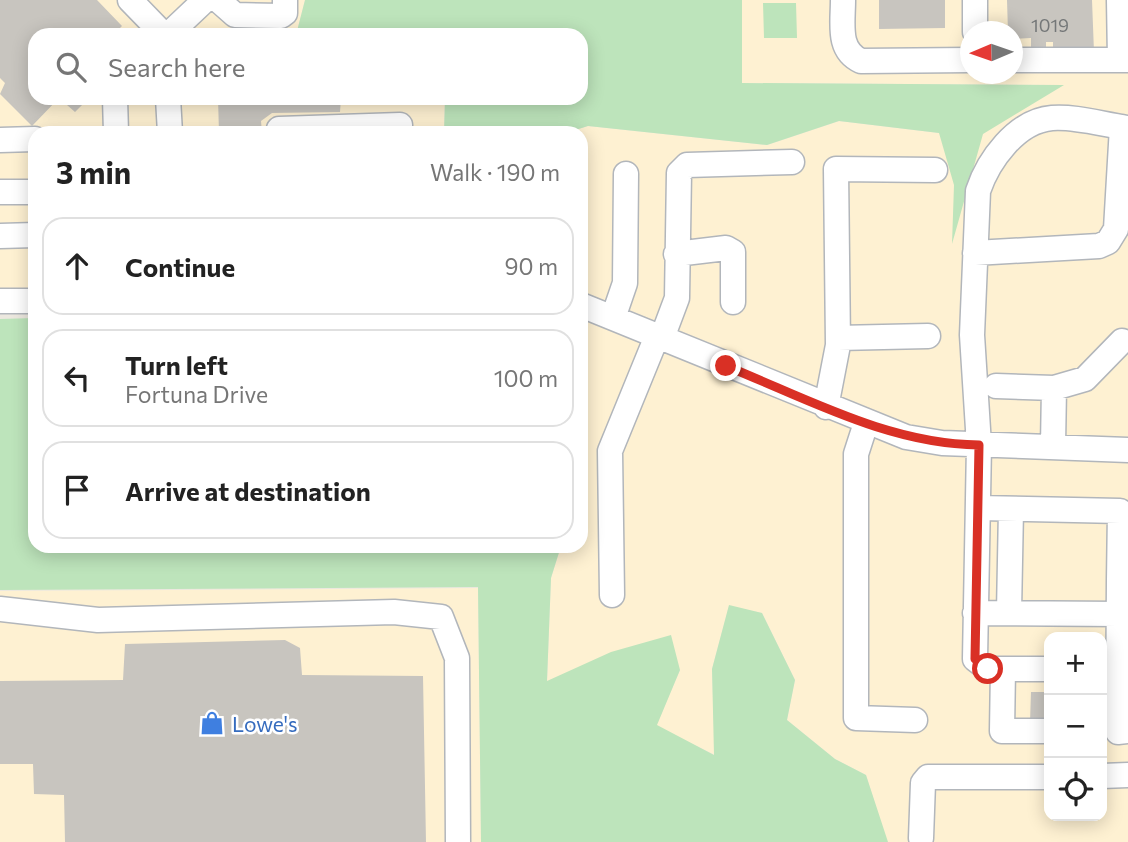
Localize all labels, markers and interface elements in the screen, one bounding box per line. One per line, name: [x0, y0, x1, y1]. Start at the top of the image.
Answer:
house number: 1019: [1031, 14, 1069, 36]
north arrow: [960, 21, 1023, 84]
search box: [28, 28, 588, 105]
icon: search: [52, 48, 90, 86]
text: Search here: [108, 51, 246, 82]
text: 3 min: [56, 153, 131, 190]
text: Walk · 190 m: [430, 158, 560, 186]
icon: ahead: [58, 247, 96, 285]
text: Continue: [125, 251, 235, 282]
text: 90 m: [505, 252, 558, 280]
text: Turn left: [125, 349, 228, 380]
route end: [710, 350, 741, 381]
icon: left: [58, 359, 96, 397]
text: 100 m: [494, 364, 558, 392]
text: Fortuna Drive: [125, 380, 268, 408]
icon: arrive: [58, 471, 96, 509]
text: Arrive at destination: [125, 475, 371, 506]
map controls: [1044, 632, 1107, 821]
button: +: [1044, 632, 1107, 695]
route start: [972, 653, 1003, 684]
button: −: [1044, 695, 1107, 758]
shop icon: Lowe's: [198, 709, 226, 737]
place label: Lowe's: [232, 711, 298, 736]
button: locate: [1044, 758, 1107, 821]

